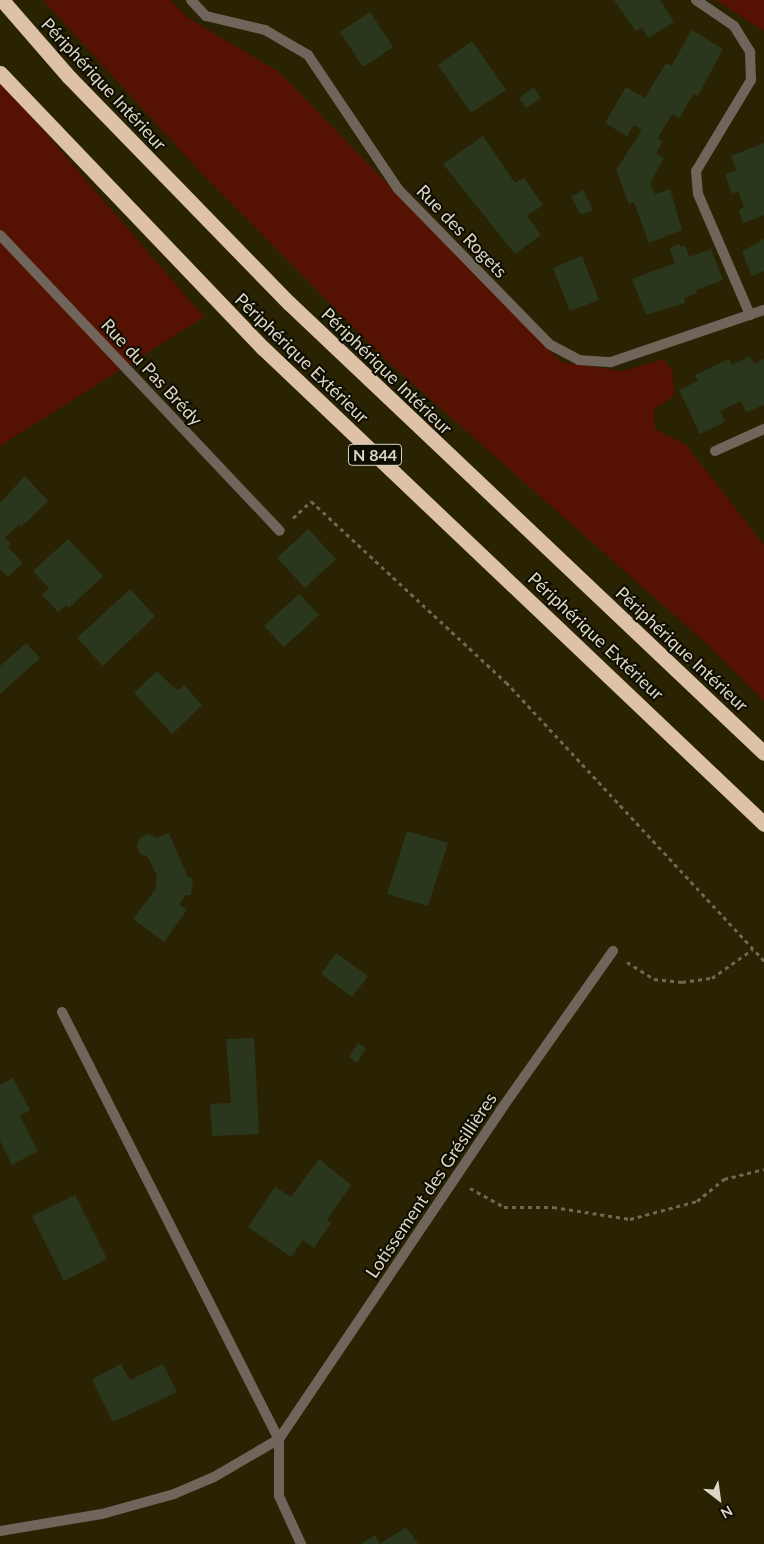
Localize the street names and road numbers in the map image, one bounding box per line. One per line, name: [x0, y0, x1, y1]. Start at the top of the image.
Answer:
street label: Périphérique Intérieur: [37, 13, 171, 155]
street label: Rue des Rogets: [412, 180, 512, 282]
street label: Périphérique Extérieur: [231, 289, 373, 427]
street label: Périphérique Intérieur: [317, 303, 457, 439]
street label: Rue du Pas Brédy: [97, 314, 207, 430]
road number: N 844: [348, 442, 402, 468]
street label: Périphérique Extérieur: [524, 568, 668, 704]
street label: Périphérique Intérieur: [611, 582, 753, 716]
street label: Lotissement des Grésillières: [361, 1088, 501, 1282]

